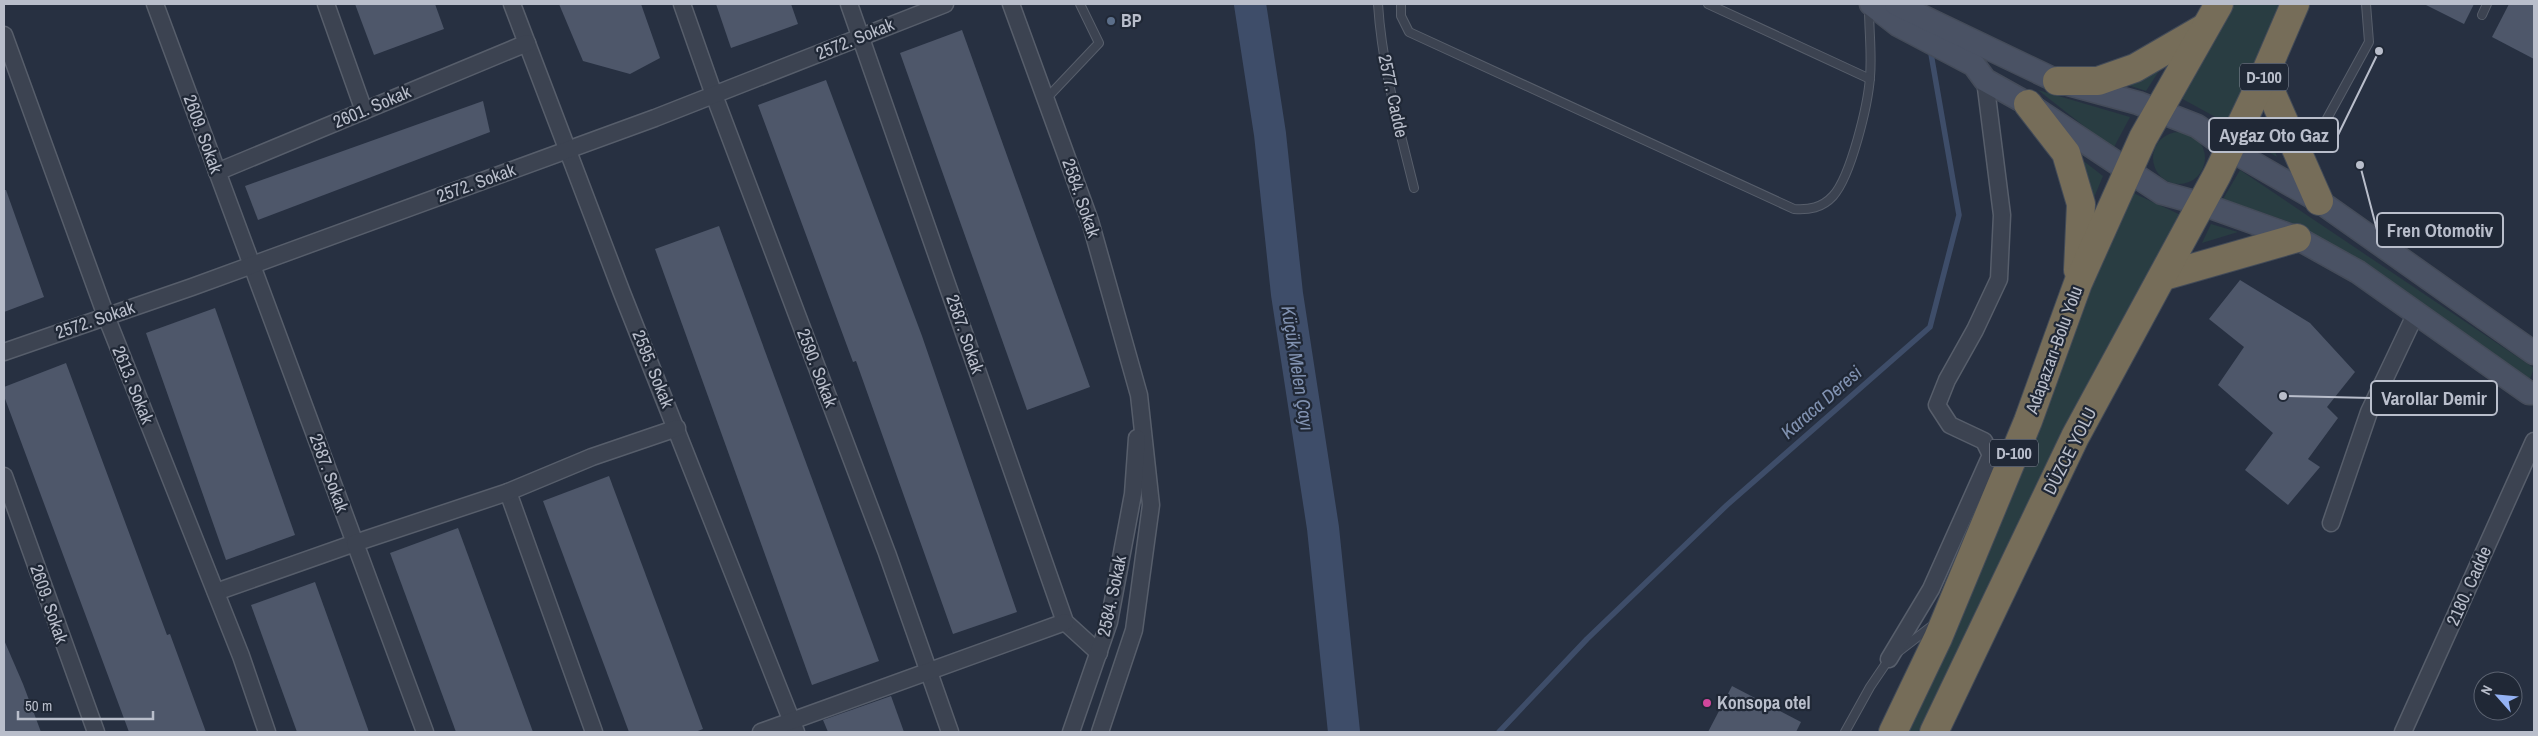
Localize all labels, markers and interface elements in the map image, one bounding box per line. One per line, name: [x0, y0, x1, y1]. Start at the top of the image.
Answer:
place label: BP: [1121, 8, 1142, 33]
street label: 2572. Sokak: [812, 11, 898, 65]
marker: BP: [1105, 15, 1117, 27]
street label: 2577. Cadde: [1372, 52, 1415, 140]
road number: D-100: [2240, 64, 2288, 90]
street label: 2601. Sokak: [329, 79, 415, 134]
street label: 2609. Sokak: [178, 91, 229, 177]
callout: Aygaz Oto Gaz: [2209, 118, 2338, 152]
text: Aygaz Oto Gaz: [2219, 122, 2329, 148]
street label: 2584. Sokak: [1056, 155, 1107, 241]
street label: 2572. Sokak: [433, 157, 519, 208]
callout: Fren Otomotiv: [2377, 213, 2503, 247]
text: Fren Otomotiv: [2387, 217, 2494, 243]
street label: Adapazarı-Bolu Yolu: [2019, 283, 2088, 418]
street label: 2587. Sokak: [940, 291, 991, 377]
street label: 2572. Sokak: [52, 294, 138, 345]
water label: Küçük Melen Çayı: [1275, 304, 1321, 432]
street label: 2590. Sokak: [791, 325, 844, 411]
street label: 2595. Sokak: [627, 326, 681, 412]
street label: 2613. Sokak: [107, 342, 161, 428]
water label: Karaca Deresi: [1775, 359, 1868, 444]
callout: Varollar Demir: [2371, 381, 2497, 415]
text: Varollar Demir: [2381, 385, 2487, 411]
street label: DÜZCE YOLU: [2037, 403, 2102, 499]
street label: 2587. Sokak: [304, 430, 355, 516]
road number: D-100: [1990, 439, 2038, 466]
street label: 2180. Cadde: [2440, 542, 2497, 629]
street label: 2584. Sokak: [1091, 553, 1132, 639]
street label: 2609. Sokak: [24, 561, 75, 647]
north arrow: [2473, 671, 2523, 721]
text: N: [2477, 682, 2496, 698]
scale bar: [18, 688, 152, 720]
place label: Konsopa otel: [1717, 690, 1811, 715]
text: 50 m: [25, 695, 52, 716]
marker: Konsopa otel: [1701, 697, 1713, 709]

